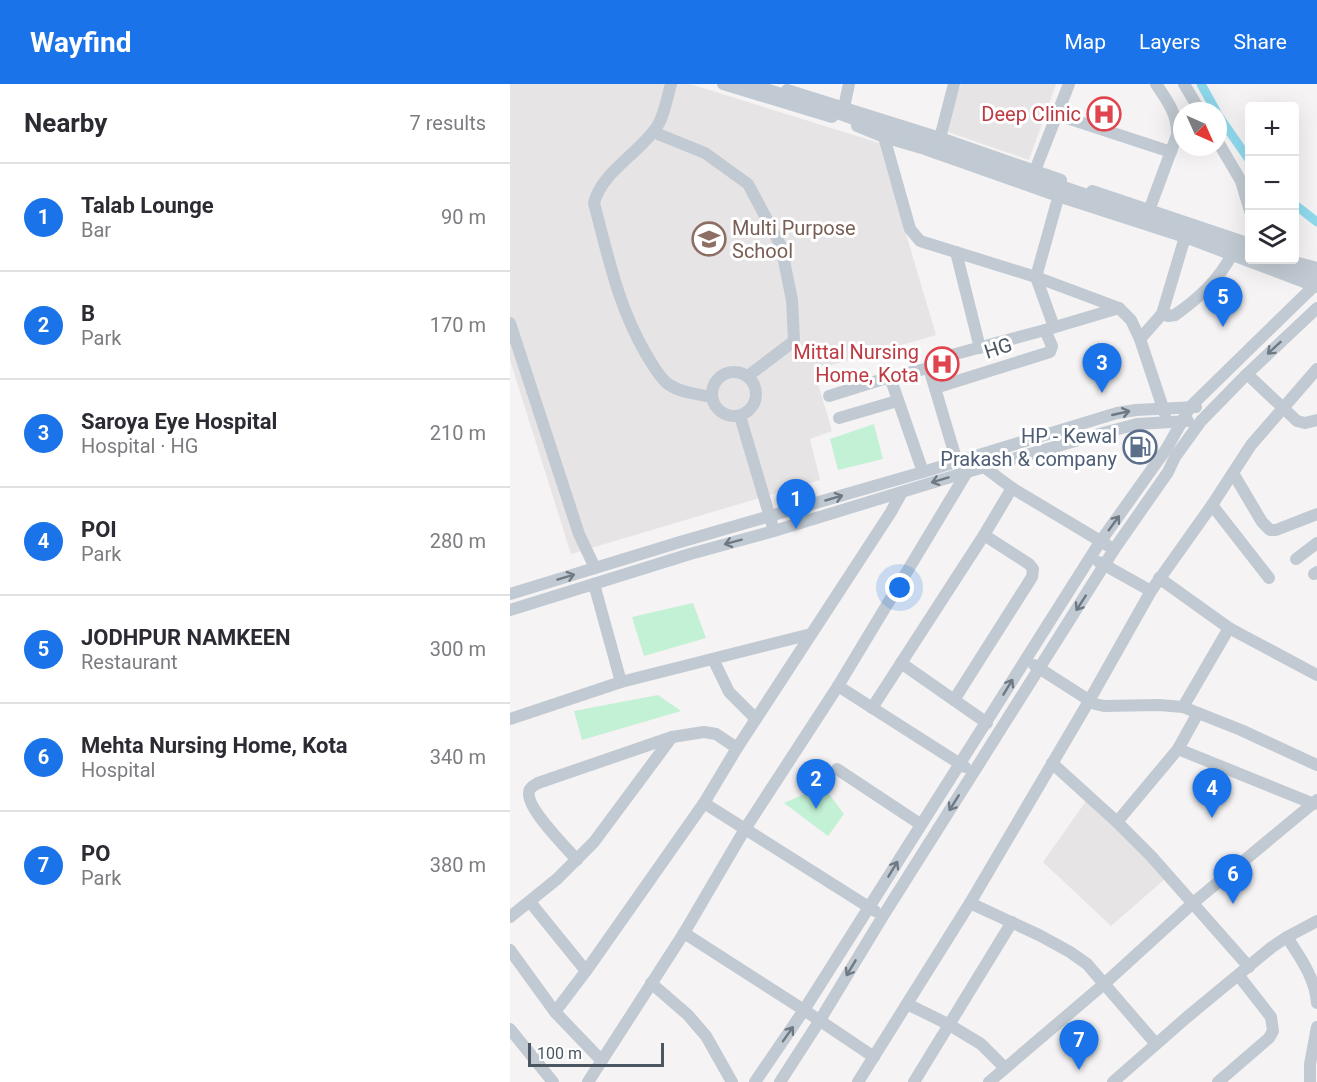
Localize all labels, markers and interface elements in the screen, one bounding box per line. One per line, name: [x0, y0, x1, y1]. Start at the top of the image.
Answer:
text: Wayfind: [30, 26, 131, 59]
text: Map: [1064, 30, 1106, 54]
text: Layers: [1139, 30, 1200, 54]
text: Share: [1233, 30, 1287, 54]
hospital icon: Deep Clinic: [1086, 96, 1122, 132]
place label: Deep Clinic: [981, 102, 1081, 126]
north arrow: [1173, 102, 1227, 156]
map controls: [1245, 102, 1299, 264]
button: +: [1245, 102, 1299, 156]
text: Nearby: [24, 108, 107, 138]
text: 7 results: [410, 111, 486, 135]
button: −: [1245, 156, 1299, 210]
text: Talab Lounge: [81, 193, 214, 218]
text: 1: [38, 205, 49, 229]
text: 90 m: [441, 205, 486, 229]
button: layers: [1245, 210, 1299, 264]
place label: Multi Purpose School: [732, 216, 856, 263]
text: Bar: [81, 218, 111, 242]
school or university icon: Multi Purpose School: [691, 221, 727, 257]
pin: 5: [1204, 278, 1242, 327]
text: B: [81, 301, 95, 326]
text: 2: [38, 313, 49, 337]
text: 170 m: [430, 313, 486, 337]
text: Park: [81, 326, 121, 350]
street label: HG: [981, 332, 1015, 364]
place label: Mittal Nursing Home, Kota: [793, 340, 919, 387]
one-way arrow: [1267, 341, 1282, 355]
pin: 3: [1082, 344, 1122, 393]
hospital icon: Mittal Nursing Home, Kota: [924, 346, 960, 382]
one-way arrow: [1111, 407, 1130, 419]
text: Saroya Eye Hospital: [81, 409, 277, 434]
text: 3: [38, 421, 49, 445]
text: 210 m: [430, 421, 486, 445]
place label: HP - Kewal Prakash & company: [940, 424, 1118, 471]
fuel station icon: HP - Kewal Prakash & company: [1122, 429, 1158, 465]
text: Hospital · HG: [81, 434, 198, 458]
one-way arrow: [931, 475, 950, 486]
pin: 1: [776, 480, 816, 529]
one-way arrow: [824, 492, 843, 503]
one-way arrow: [1108, 515, 1120, 531]
text: POI: [81, 517, 117, 542]
text: 4: [38, 529, 49, 553]
text: 280 m: [430, 529, 486, 553]
one-way arrow: [724, 537, 743, 548]
text: Park: [81, 542, 121, 566]
one-way arrow: [556, 571, 575, 582]
your location: [885, 573, 914, 602]
one-way arrow: [1075, 594, 1087, 610]
text: JODHPUR NAMKEEN: [81, 625, 291, 650]
text: 5: [38, 637, 49, 661]
text: 300 m: [430, 637, 486, 661]
text: Restaurant: [81, 650, 178, 674]
one-way arrow: [1003, 679, 1015, 696]
text: Mehta Nursing Home, Kota: [81, 733, 348, 758]
text: 6: [38, 745, 49, 769]
text: 340 m: [430, 745, 486, 769]
text: Hospital: [81, 758, 155, 782]
pin: 2: [796, 760, 836, 809]
pin: 4: [1192, 768, 1232, 818]
one-way arrow: [948, 794, 960, 811]
text: PO: [81, 841, 110, 866]
text: 7: [38, 853, 49, 877]
text: 380 m: [430, 853, 486, 877]
pin: 6: [1214, 854, 1252, 904]
one-way arrow: [887, 861, 899, 878]
text: Park: [81, 866, 121, 890]
one-way arrow: [845, 959, 857, 976]
pin: 7: [1060, 1020, 1098, 1070]
one-way arrow: [782, 1026, 794, 1042]
scale bar: [528, 1040, 664, 1068]
text: 100 m: [537, 1044, 582, 1063]

